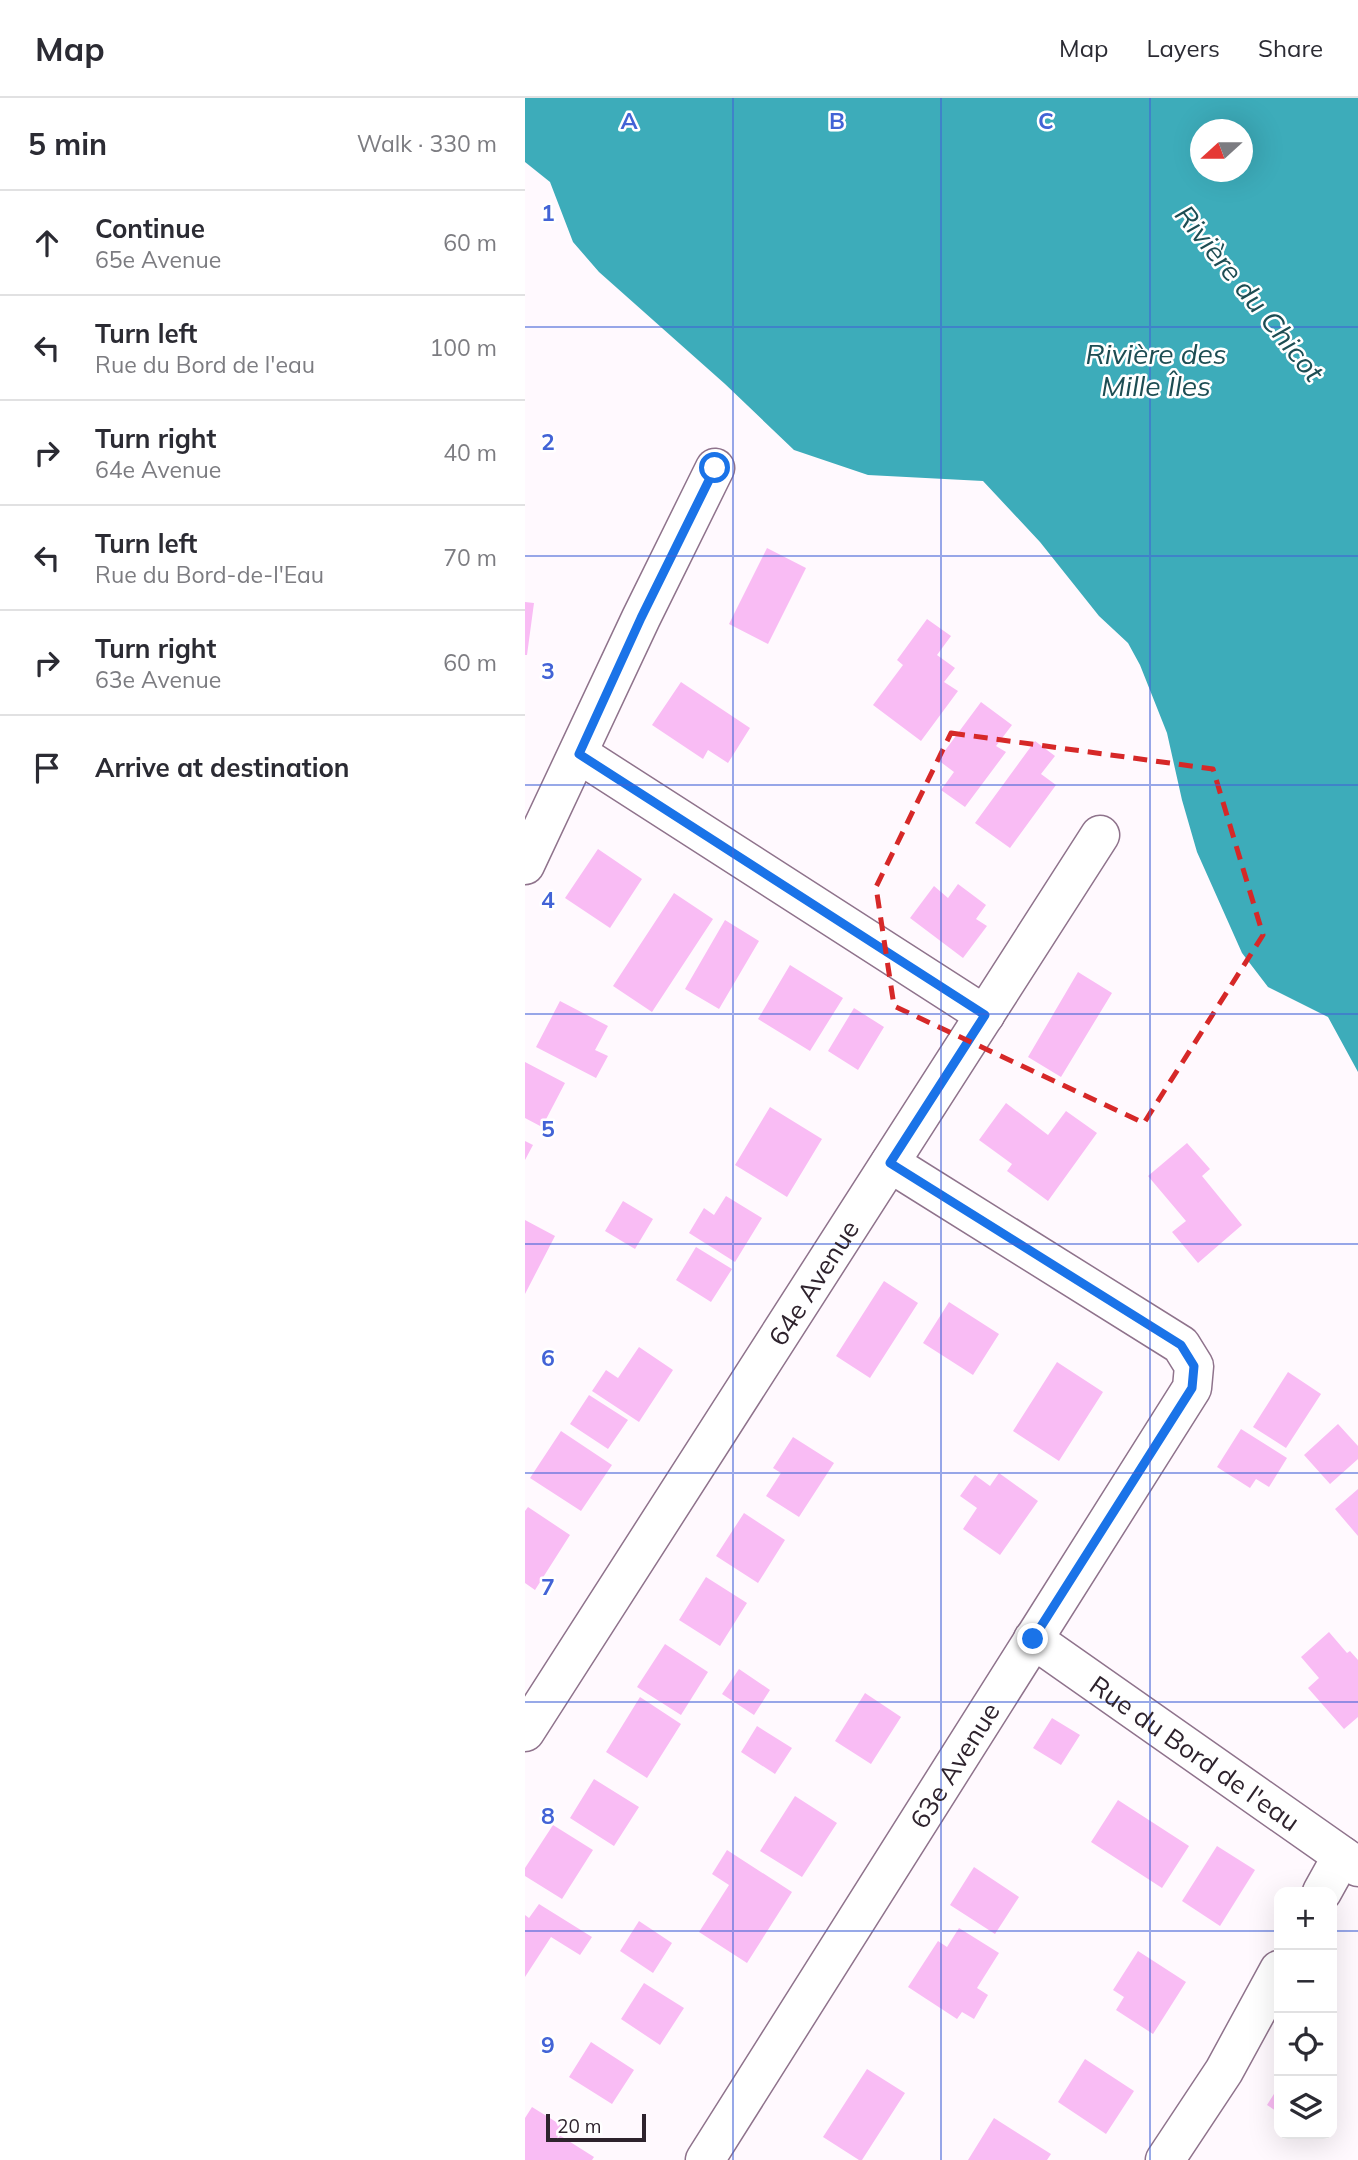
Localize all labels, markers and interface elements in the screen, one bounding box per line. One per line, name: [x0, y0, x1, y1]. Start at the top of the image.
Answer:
text: Map: [35, 28, 105, 69]
text: Map: [1059, 33, 1108, 63]
text: Layers: [1146, 33, 1220, 63]
text: Share: [1258, 33, 1323, 63]
text: A: [620, 106, 638, 135]
text: B: [829, 106, 845, 135]
text: C: [1038, 106, 1054, 135]
north arrow: [1190, 119, 1253, 182]
text: 5 min: [28, 125, 107, 163]
text: Walk · 330 m: [357, 129, 497, 158]
text: 1: [541, 198, 555, 227]
water label: Rivière du Chicot: [1168, 198, 1333, 389]
text: Continue: [95, 212, 205, 245]
icon: ahead: [28, 224, 66, 262]
text: 60 m: [443, 228, 497, 257]
text: 65e Avenue: [95, 245, 221, 274]
text: Turn left: [95, 317, 197, 350]
icon: left: [28, 329, 66, 367]
text: 100 m: [429, 333, 497, 362]
water label: Rivière des Mille Îles: [1085, 336, 1227, 403]
text: Rue du Bord de l'eau: [95, 350, 315, 379]
text: Turn right: [95, 422, 216, 455]
text: 2: [541, 427, 555, 456]
icon: right: [28, 434, 66, 472]
text: 40 m: [443, 438, 497, 467]
route start: [699, 452, 730, 483]
text: 64e Avenue: [95, 455, 221, 484]
text: Turn left: [95, 527, 197, 560]
icon: left: [28, 539, 66, 577]
text: 70 m: [443, 543, 497, 572]
text: Rue du Bord-de-l'Eau: [95, 560, 324, 589]
text: Turn right: [95, 632, 216, 665]
icon: right: [28, 644, 66, 682]
text: 60 m: [443, 648, 497, 677]
text: 3: [541, 656, 555, 685]
text: 63e Avenue: [95, 665, 221, 694]
icon: arrive: [28, 749, 66, 787]
text: Arrive at destination: [95, 751, 350, 784]
text: 4: [541, 885, 555, 914]
text: 5: [541, 1114, 555, 1143]
street label: 64e Avenue: [761, 1213, 866, 1351]
text: 6: [541, 1343, 555, 1372]
text: 7: [541, 1572, 555, 1601]
route end: [1017, 1623, 1048, 1654]
street label: Rue du Bord de l'eau: [1084, 1668, 1306, 1838]
street label: 63e Avenue: [902, 1696, 1006, 1834]
text: 8: [541, 1801, 555, 1830]
map controls: [1274, 1887, 1337, 2139]
button: +: [1274, 1887, 1337, 1950]
button: −: [1274, 1950, 1337, 2013]
button: locate: [1274, 2013, 1337, 2076]
text: 9: [541, 2030, 555, 2059]
button: layers: [1274, 2076, 1337, 2139]
scale bar: [546, 2111, 646, 2143]
text: 20 m: [557, 2114, 601, 2138]

